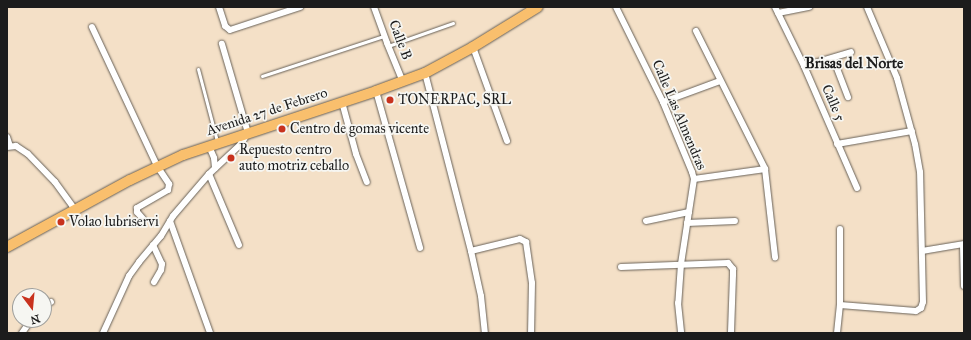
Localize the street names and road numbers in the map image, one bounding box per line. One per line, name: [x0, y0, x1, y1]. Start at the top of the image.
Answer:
street label: Calle B: [385, 18, 415, 62]
street label: Calle Las Almendras: [648, 57, 710, 173]
street label: Calle 5: [818, 82, 848, 124]
street label: Avenida 27 de Febrero: [204, 85, 330, 139]

